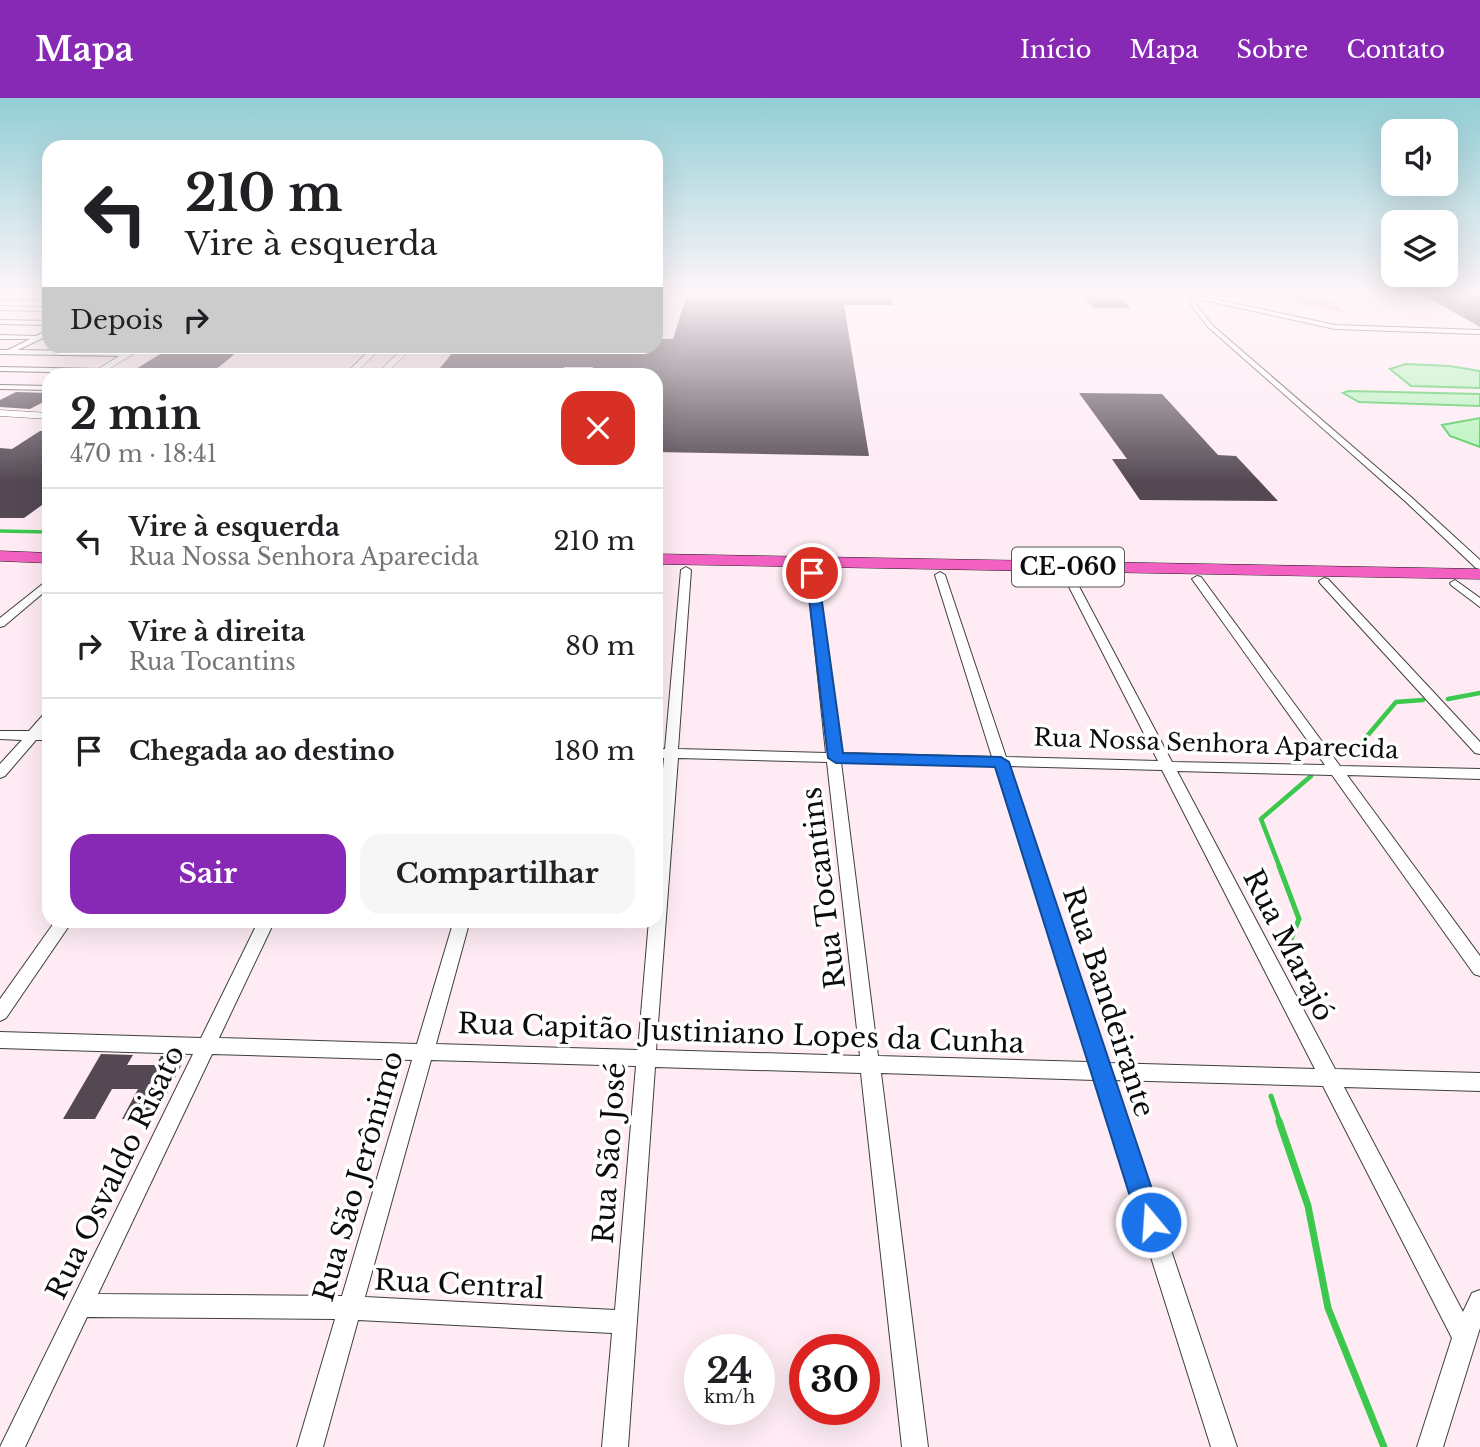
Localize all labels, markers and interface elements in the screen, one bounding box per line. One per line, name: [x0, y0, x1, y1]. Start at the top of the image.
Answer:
text: Mapa: [35, 29, 134, 70]
text: Início: [1020, 35, 1092, 64]
text: Mapa: [1130, 35, 1199, 64]
text: Sobre: [1237, 35, 1308, 64]
text: Contato: [1346, 35, 1445, 64]
map controls: [1381, 119, 1458, 287]
button: sound: [1381, 119, 1458, 196]
text: 210 m: [185, 163, 343, 224]
icon: left: [70, 168, 161, 259]
button: layers: [1381, 210, 1458, 287]
text: Vire à esquerda: [185, 224, 438, 264]
icon: right: [177, 301, 215, 339]
text: Depois: [70, 304, 163, 336]
text: 2 min: [70, 388, 201, 440]
button: close: [561, 391, 635, 465]
text: 470 m · 18:41: [70, 440, 217, 468]
text: Vire à esquerda: [129, 511, 340, 543]
icon: left: [70, 522, 108, 560]
text: 210 m: [553, 525, 635, 557]
text: Rua Nossa Senhora Aparecida: [129, 543, 479, 571]
pin: [782, 543, 842, 603]
road number: CE-060: [1012, 547, 1124, 587]
icon: arrive: [793, 554, 831, 592]
text: Vire à direita: [129, 616, 305, 648]
icon: right: [70, 627, 108, 665]
text: 80 m: [565, 630, 635, 662]
text: Rua Tocantins: [129, 648, 296, 676]
street label: Rua Nossa Senhora Aparecida: [1033, 723, 1400, 764]
icon: arrive: [70, 732, 108, 770]
text: Chegada ao destino: [129, 735, 395, 767]
text: 180 m: [554, 735, 635, 767]
street label: Rua Tocantins: [794, 785, 853, 991]
button: Sair: [70, 834, 346, 914]
button: Compartilhar: [360, 834, 635, 914]
street label: Rua Marajó: [1235, 863, 1342, 1027]
street label: Rua Bandeirante: [1055, 883, 1162, 1122]
street label: Rua Capitão Justiniano Lopes da Cunha: [457, 1006, 1025, 1061]
street label: Rua Osvaldo Risato: [39, 1040, 192, 1305]
street label: Rua São Jerônimo: [306, 1047, 411, 1305]
street label: Rua São José: [586, 1061, 633, 1245]
position arrow: [1114, 1185, 1188, 1259]
street label: Rua Central: [373, 1263, 545, 1306]
speed limit sign: 30: [789, 1334, 880, 1425]
text: 24: [706, 1349, 753, 1392]
text: km/h: [704, 1386, 755, 1408]

